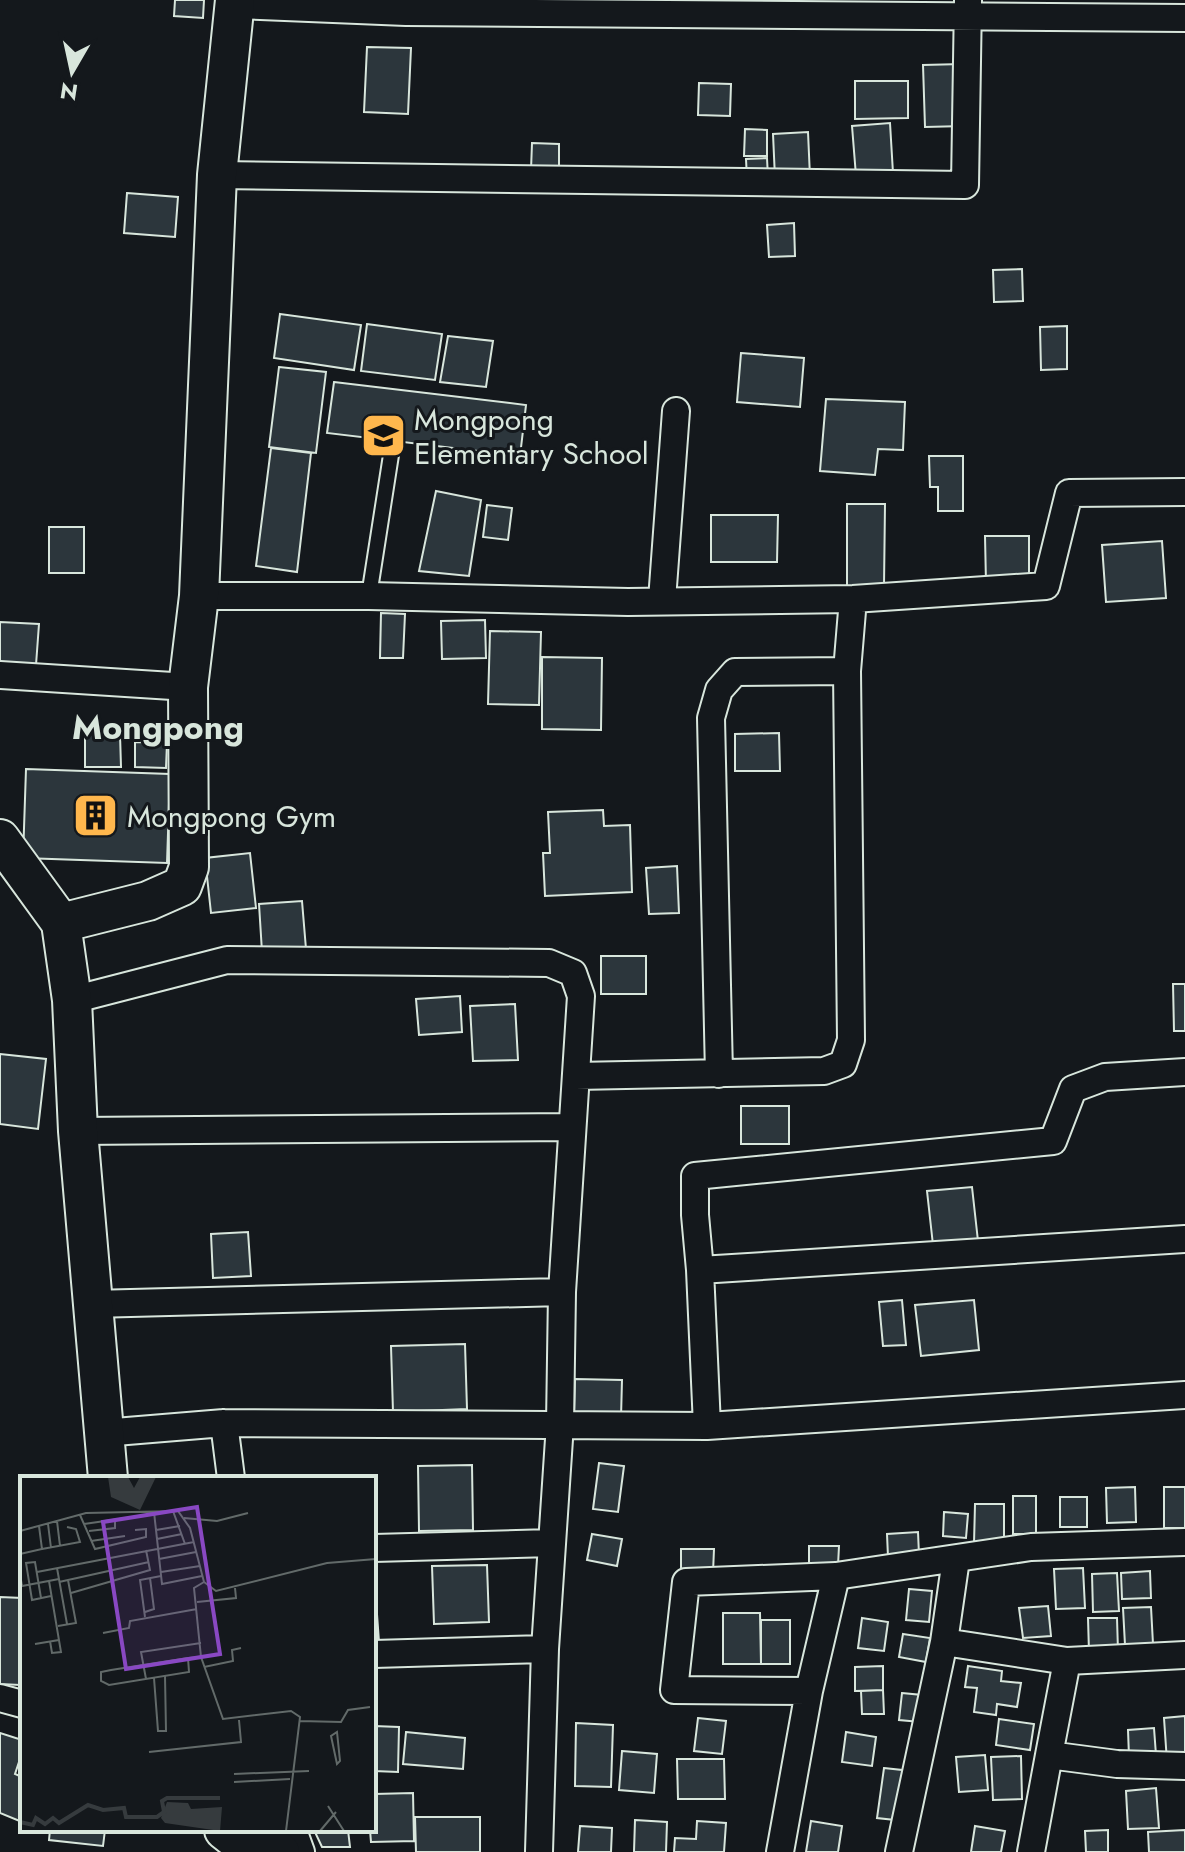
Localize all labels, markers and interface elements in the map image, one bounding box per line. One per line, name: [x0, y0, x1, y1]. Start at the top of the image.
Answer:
north arrow: [32, 32, 112, 112]
text: N: [58, 75, 80, 109]
place label: Mongpong Elementary School: [414, 398, 649, 475]
school or university icon: Mongpong Elementary School: [359, 412, 407, 460]
district label: Mongpong: [72, 703, 244, 752]
building icon: Mongpong Gym: [72, 792, 120, 840]
place label: Mongpong Gym: [127, 795, 336, 838]
inset map: [20, 1476, 376, 1832]

